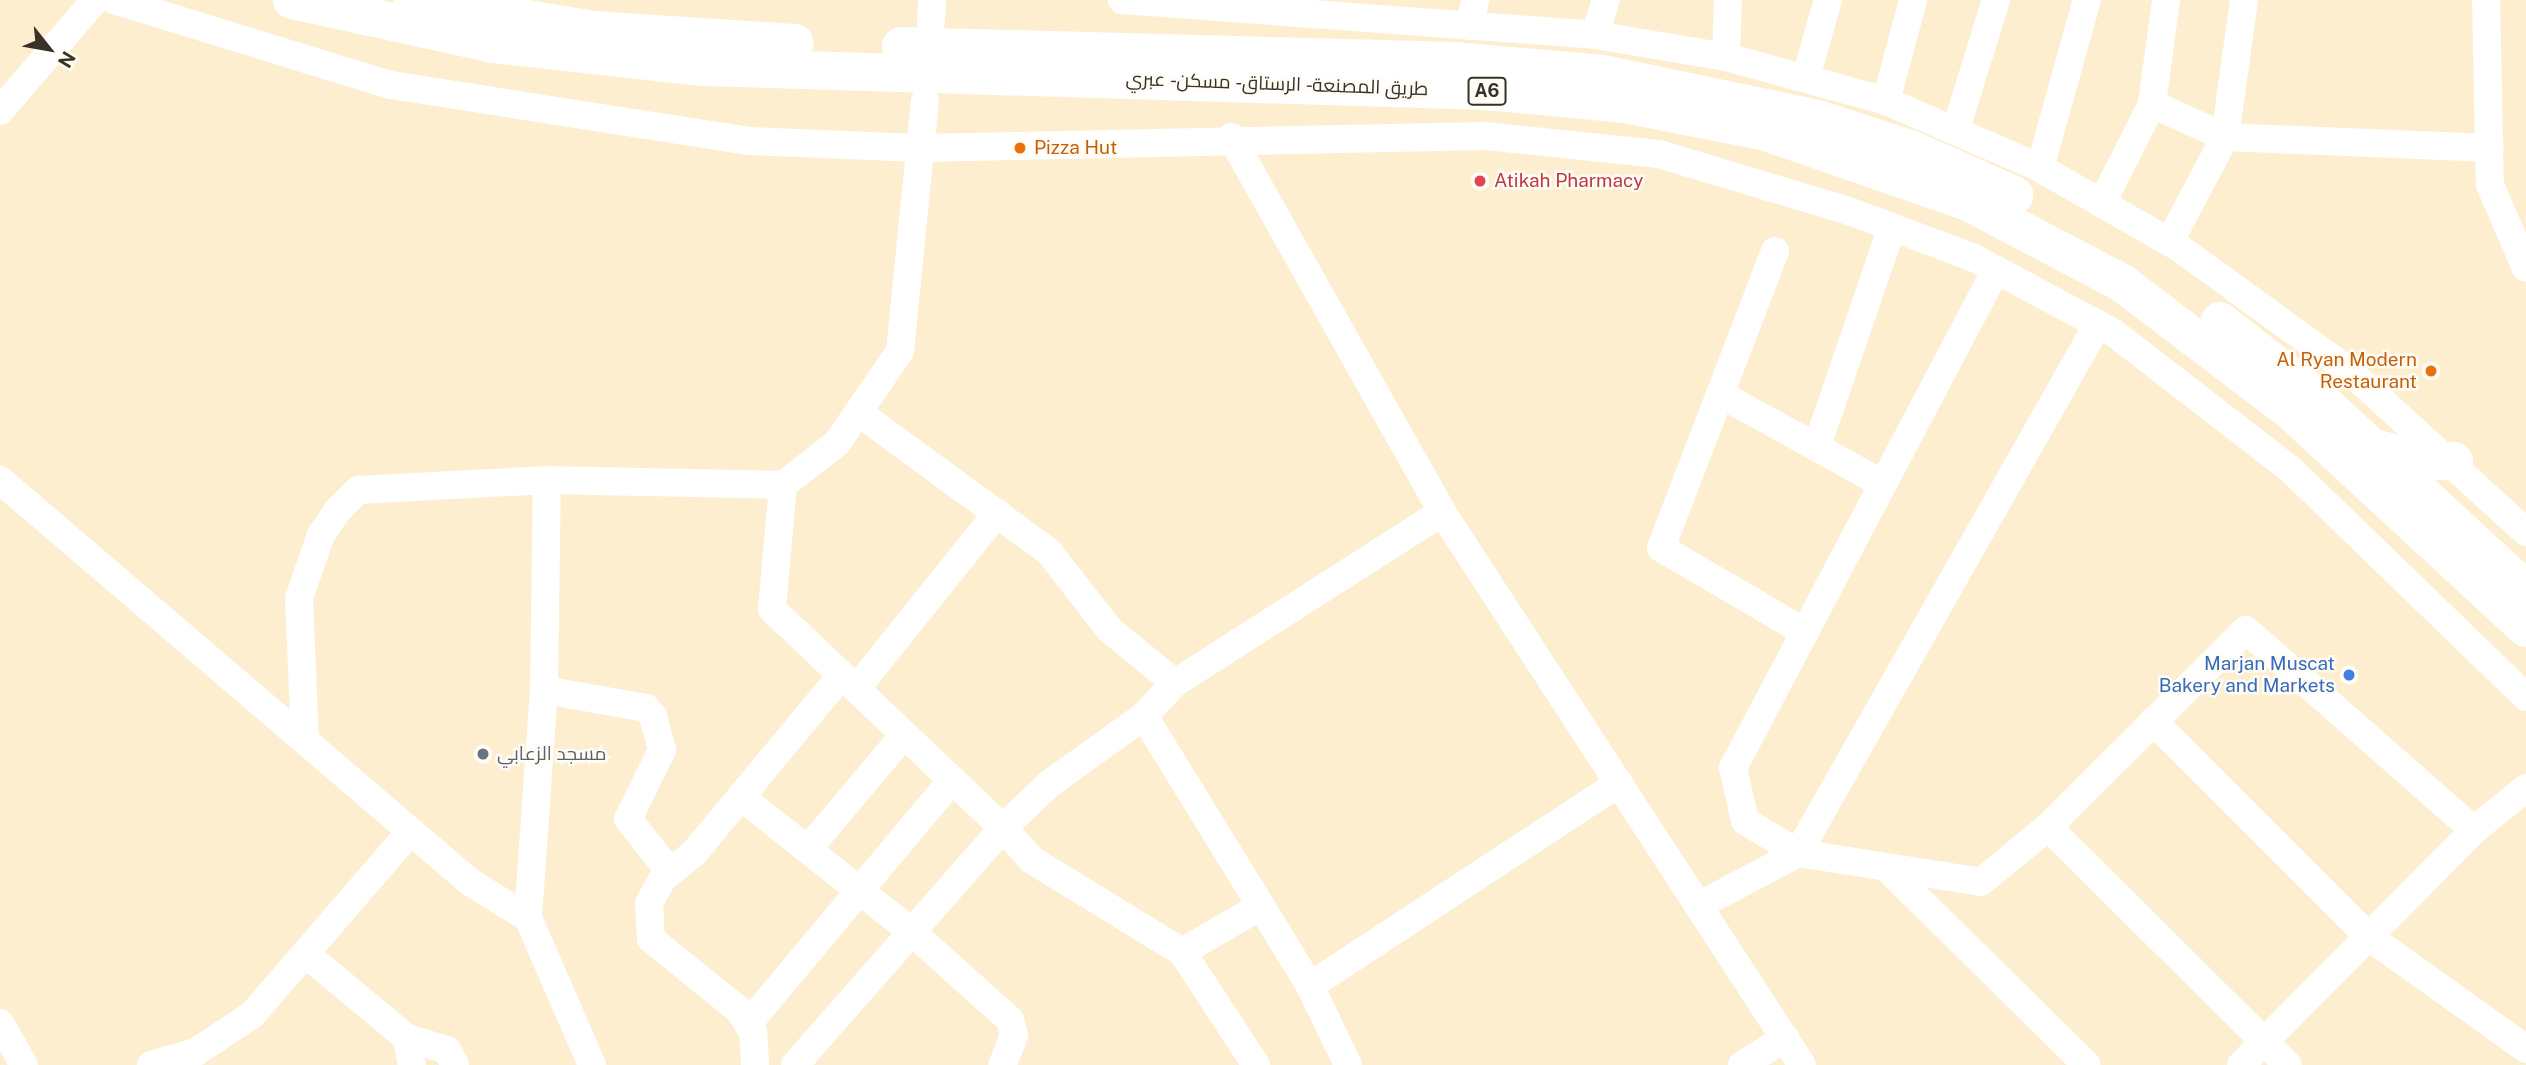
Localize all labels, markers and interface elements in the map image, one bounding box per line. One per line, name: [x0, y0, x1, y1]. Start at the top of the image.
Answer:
north arrow: [14, 14, 84, 84]
text: N: [54, 48, 80, 72]
street label: طريق المصنعة - الرستاق - مسكن - عبري: [1117, 67, 1437, 101]
road number: A6: [1466, 76, 1508, 106]
place label: Pizza Hut: [1034, 137, 1117, 159]
marker: Pizza Hut: [1012, 140, 1028, 156]
place label: Atikah Pharmacy: [1494, 170, 1643, 192]
marker: Atikah Pharmacy: [1472, 173, 1488, 189]
place label: Al Ryan Modern Restaurant: [2276, 349, 2417, 393]
marker: Al Ryan Modern Restaurant: [2423, 363, 2439, 379]
place label: Marjan Muscat Bakery and Markets: [2159, 653, 2335, 697]
marker: Marjan Muscat Bakery and Markets: [2341, 667, 2357, 683]
place label: مسجد الزعابي: [497, 743, 607, 765]
marker: مسجد الزعابي: [475, 746, 491, 762]

